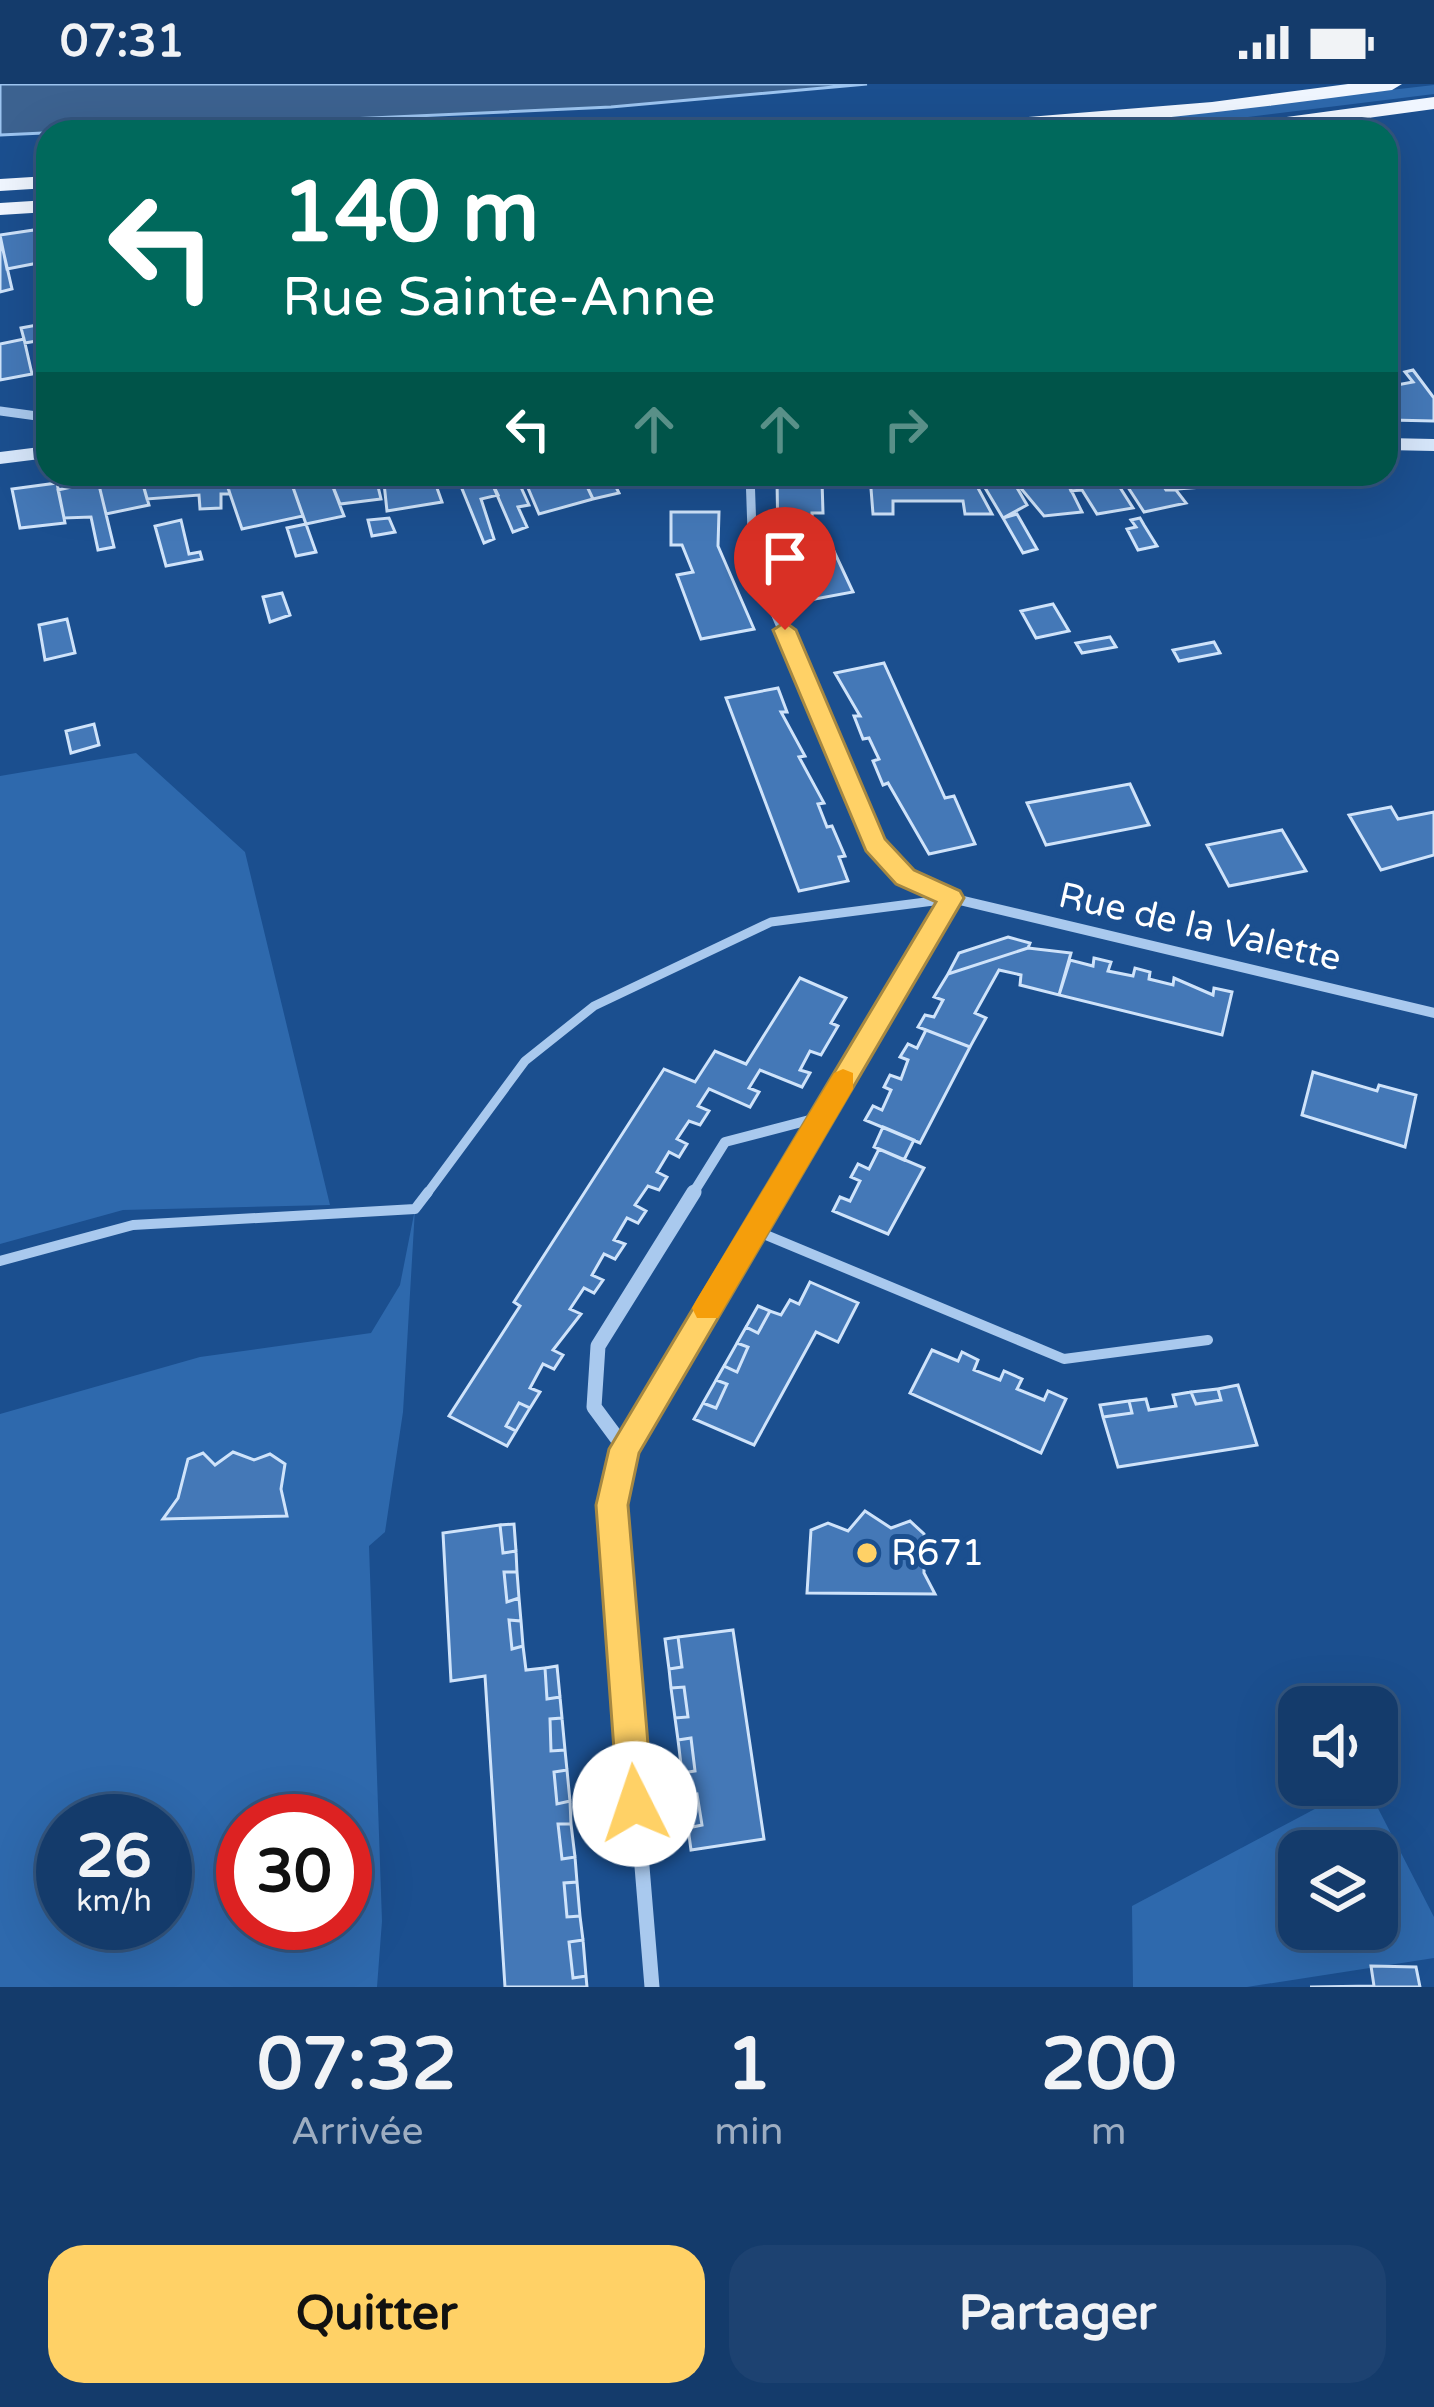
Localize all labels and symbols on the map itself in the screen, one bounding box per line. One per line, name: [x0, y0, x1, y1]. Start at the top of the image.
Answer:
pin: [734, 507, 836, 630]
street label: Rue de la Valette: [1055, 874, 1345, 980]
place label: R671: [891, 1532, 984, 1575]
marker: R671: [854, 1540, 880, 1566]
position arrow: [572, 1741, 698, 1867]
speed limit sign: 30: [216, 1794, 372, 1950]

